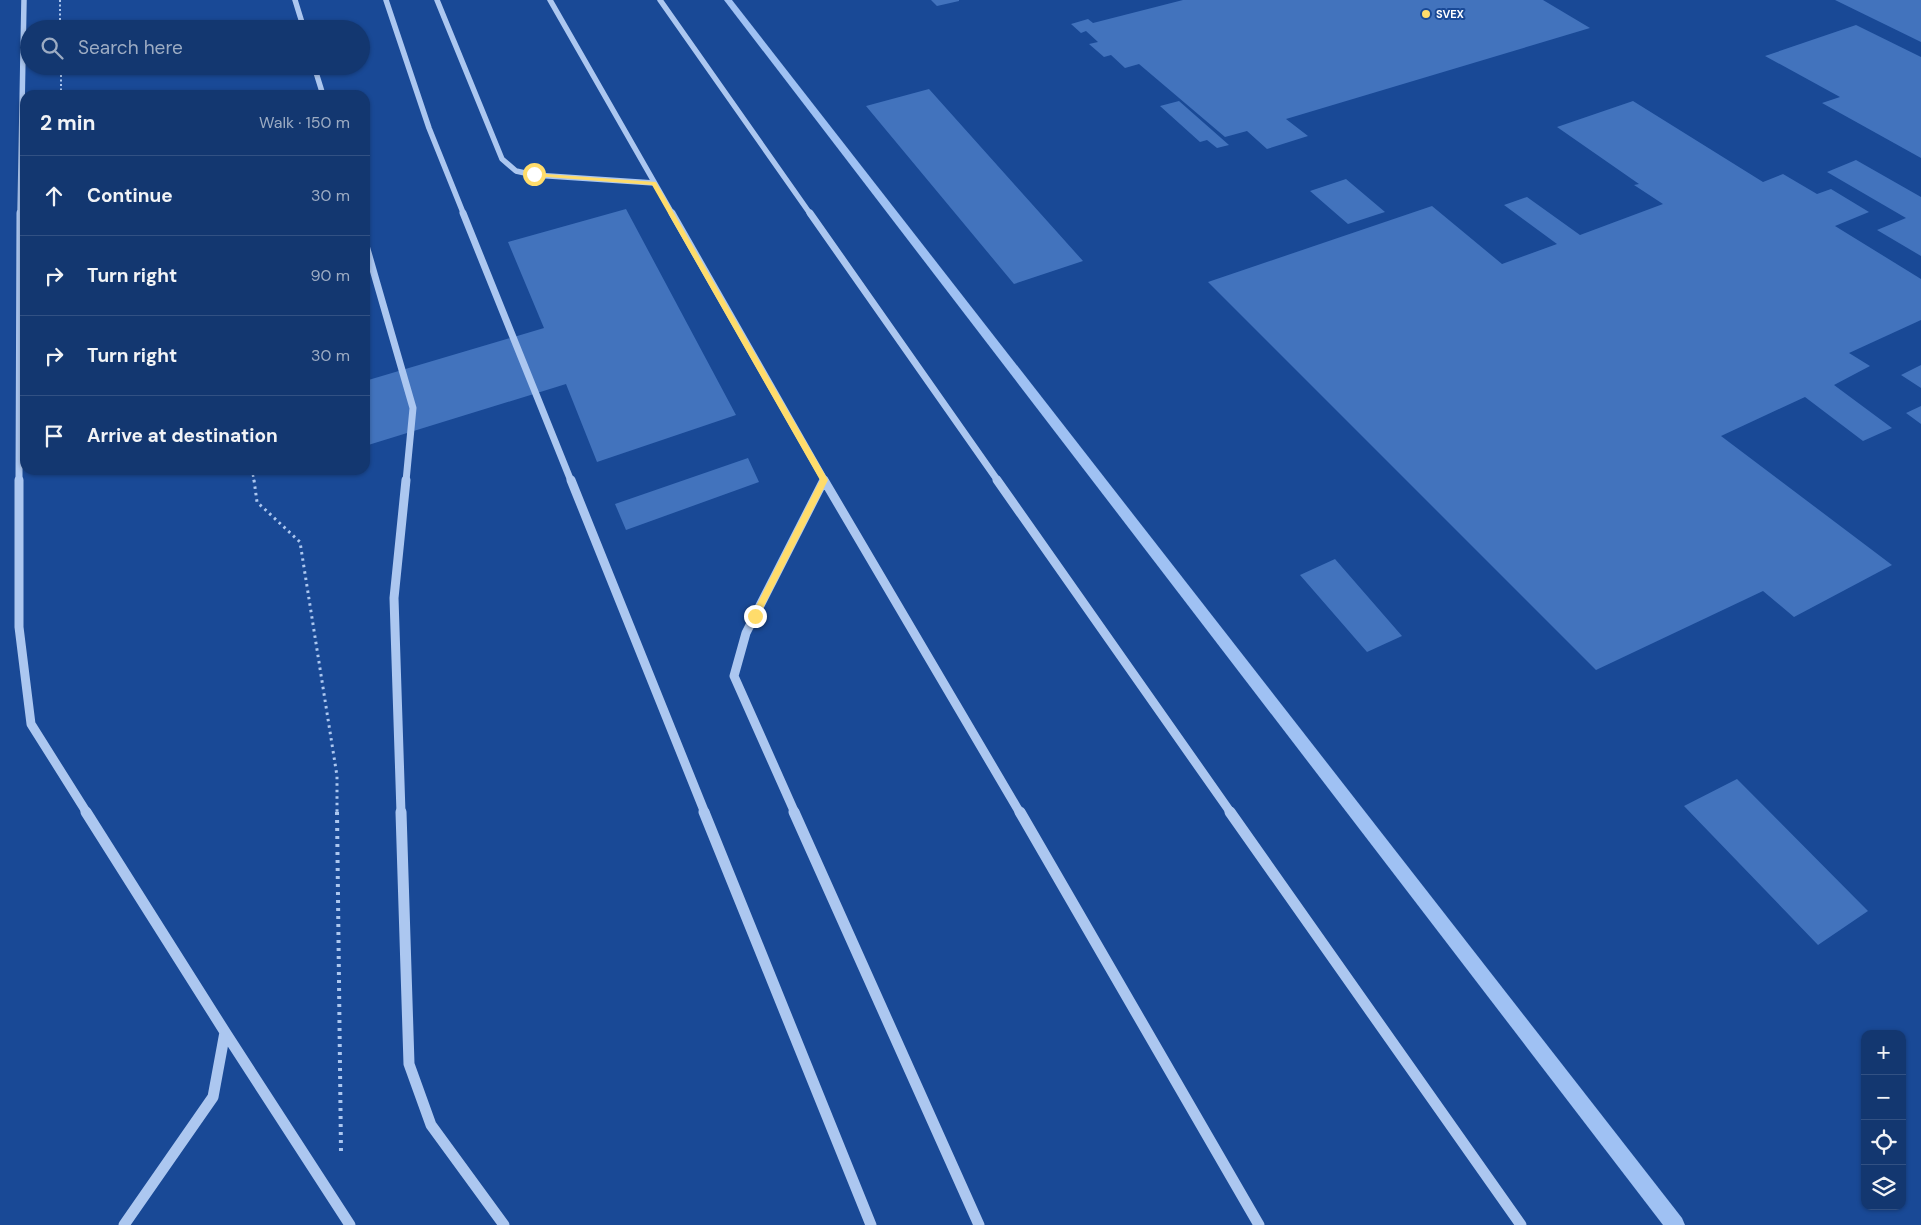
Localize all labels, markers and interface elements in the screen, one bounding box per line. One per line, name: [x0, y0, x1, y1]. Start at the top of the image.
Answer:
place label: SVEX: [1436, 7, 1465, 21]
marker: SVEX: [1420, 8, 1432, 20]
search box: [20, 20, 370, 75]
icon: search: [38, 34, 66, 62]
text: Search here: [78, 35, 183, 60]
text: 2 min: [40, 109, 96, 137]
text: Walk · 150 m: [259, 112, 350, 133]
route start: [523, 163, 546, 186]
icon: ahead: [40, 182, 68, 210]
text: Continue: [87, 183, 173, 208]
text: 30 m: [311, 185, 350, 206]
icon: right: [40, 262, 68, 290]
text: Turn right: [87, 263, 177, 288]
text: 90 m: [310, 265, 350, 286]
icon: right: [40, 342, 68, 370]
text: Turn right: [87, 343, 177, 368]
text: 30 m: [311, 345, 350, 366]
icon: arrive: [40, 422, 68, 450]
text: Arrive at destination: [87, 423, 278, 448]
route end: [744, 605, 767, 628]
map controls: [1861, 1030, 1906, 1210]
button: +: [1861, 1030, 1906, 1075]
button: −: [1861, 1075, 1906, 1120]
button: locate: [1861, 1120, 1906, 1165]
button: layers: [1861, 1165, 1906, 1210]

